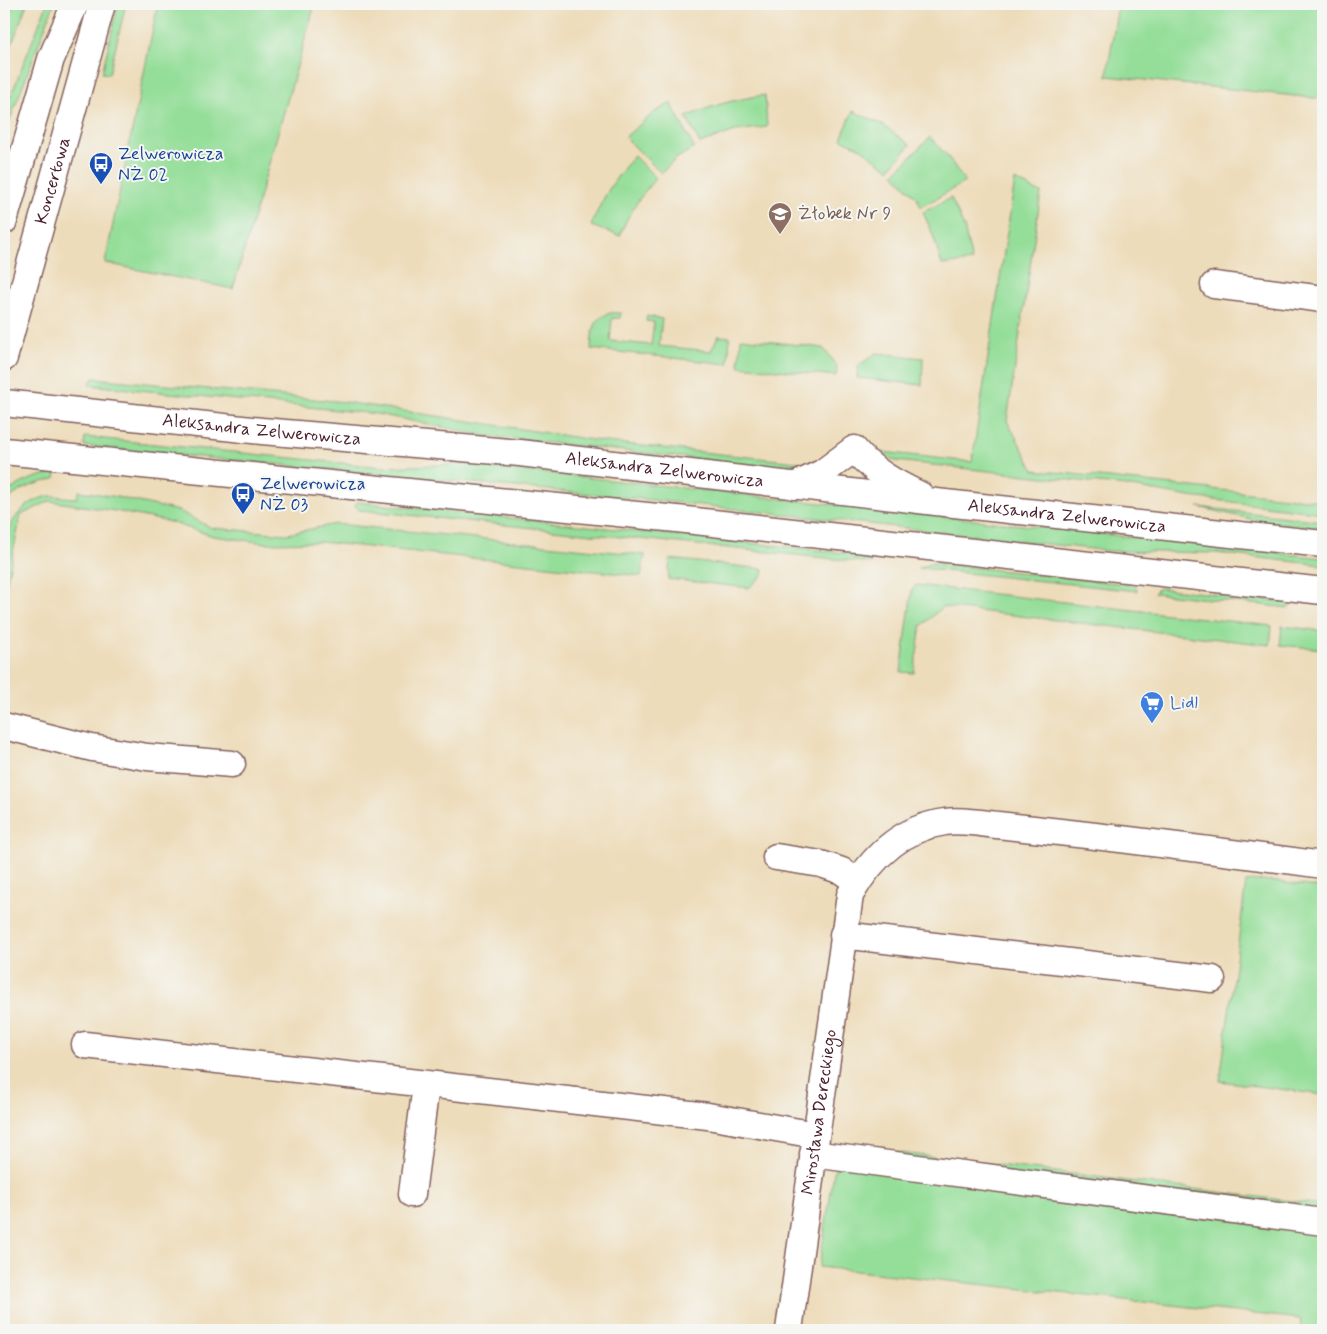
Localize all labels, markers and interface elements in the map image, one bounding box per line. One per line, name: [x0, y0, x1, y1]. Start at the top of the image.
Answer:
street label: Koncertowa: [30, 134, 77, 227]
place label: Zelwerowicza NŻ 02: [118, 142, 224, 187]
bus stop icon: Zelwerowicza NŻ 02: [88, 151, 114, 185]
school or university icon: Żłobek Nr 9: [767, 201, 793, 235]
place label: Żłobek Nr 9: [798, 202, 891, 226]
street label: Aleksandra Zelwerowicza: [161, 408, 362, 451]
street label: Aleksandra Zelwerowicza: [564, 446, 765, 494]
place label: Zelwerowicza NŻ 03: [260, 472, 366, 517]
bus stop icon: Zelwerowicza NŻ 03: [230, 481, 256, 515]
street label: Aleksandra Zelwerowicza: [966, 494, 1167, 539]
supermarket icon: Lidl: [1139, 690, 1165, 724]
place label: Lidl: [1170, 691, 1198, 715]
street label: Mirosława Dereckiego: [796, 1028, 843, 1197]

